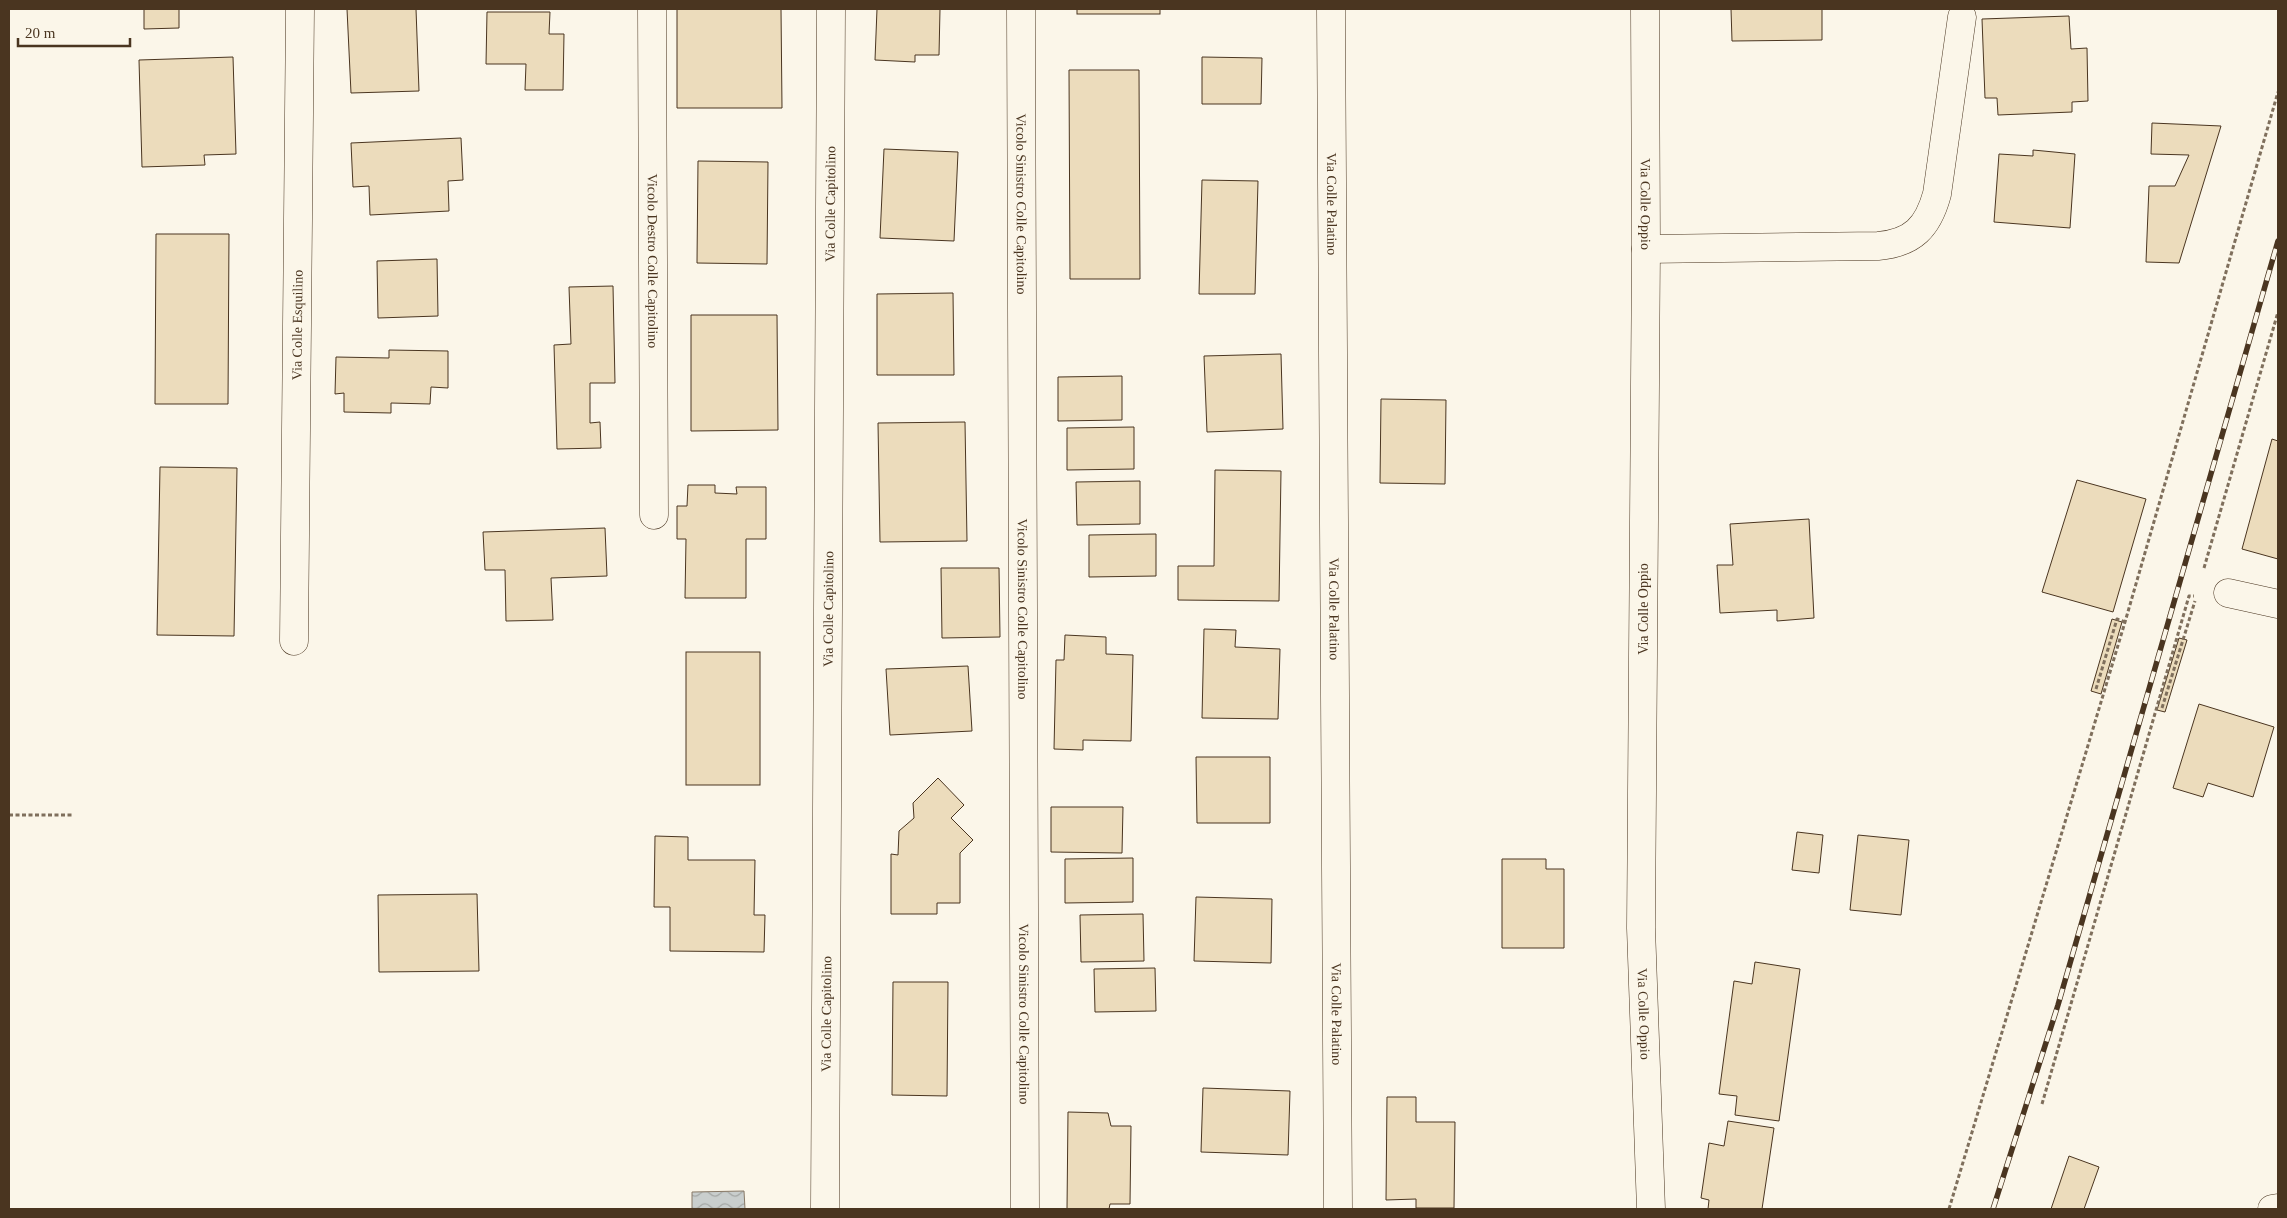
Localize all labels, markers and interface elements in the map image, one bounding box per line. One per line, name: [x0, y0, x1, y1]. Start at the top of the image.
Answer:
scale bar: [18, 15, 130, 47]
text: 20 m: [25, 25, 56, 41]
street label: Vicolo Sinistro Colle Capitolino: [1014, 114, 1029, 294]
street label: Via Colle Capitolino: [822, 146, 838, 262]
street label: Via Colle Palatino: [1324, 153, 1340, 255]
street label: Via Colle Oppio: [1638, 158, 1654, 250]
street label: Vicolo Destro Colle Capitolino: [645, 174, 661, 348]
street label: Via Colle Esquilino: [289, 270, 305, 380]
street label: Vicolo Sinistro Colle Capitolino: [1015, 519, 1031, 699]
street label: Via Colle Capitolino: [820, 551, 836, 667]
street label: Via Colle Palatino: [1327, 558, 1342, 660]
street label: Via Colle Oppio: [1636, 563, 1651, 655]
street label: Vicolo Sinistro Colle Capitolino: [1017, 924, 1032, 1104]
street label: Via Colle Capitolino: [818, 956, 834, 1072]
street label: Via Colle Palatino: [1329, 963, 1345, 1065]
street label: Via Colle Oppio: [1635, 968, 1653, 1060]

